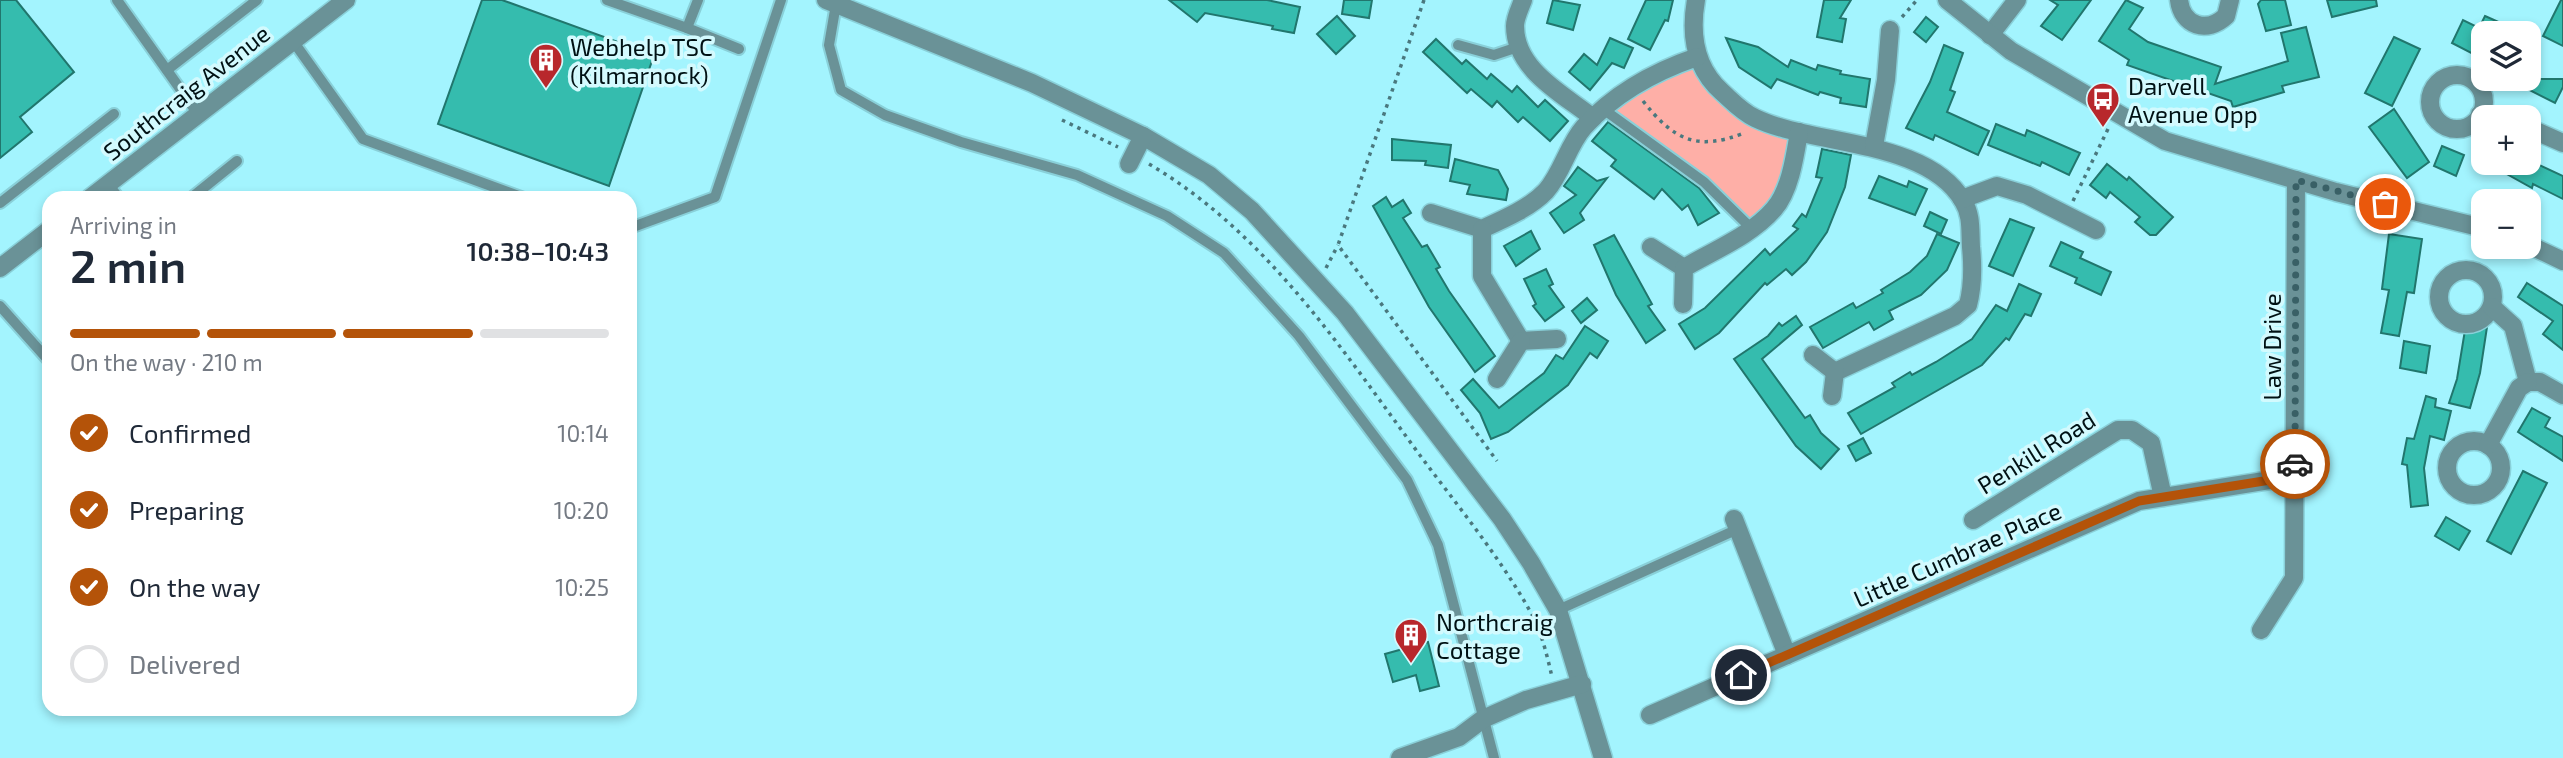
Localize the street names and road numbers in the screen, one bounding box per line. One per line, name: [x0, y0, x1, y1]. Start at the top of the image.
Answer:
street label: Southcraig Avenue: [97, 18, 275, 166]
street label: Law Drive: [2257, 293, 2286, 401]
street label: Penkill Road: [1972, 404, 2100, 500]
street label: Little Cumbrae Place: [1849, 495, 2065, 613]

